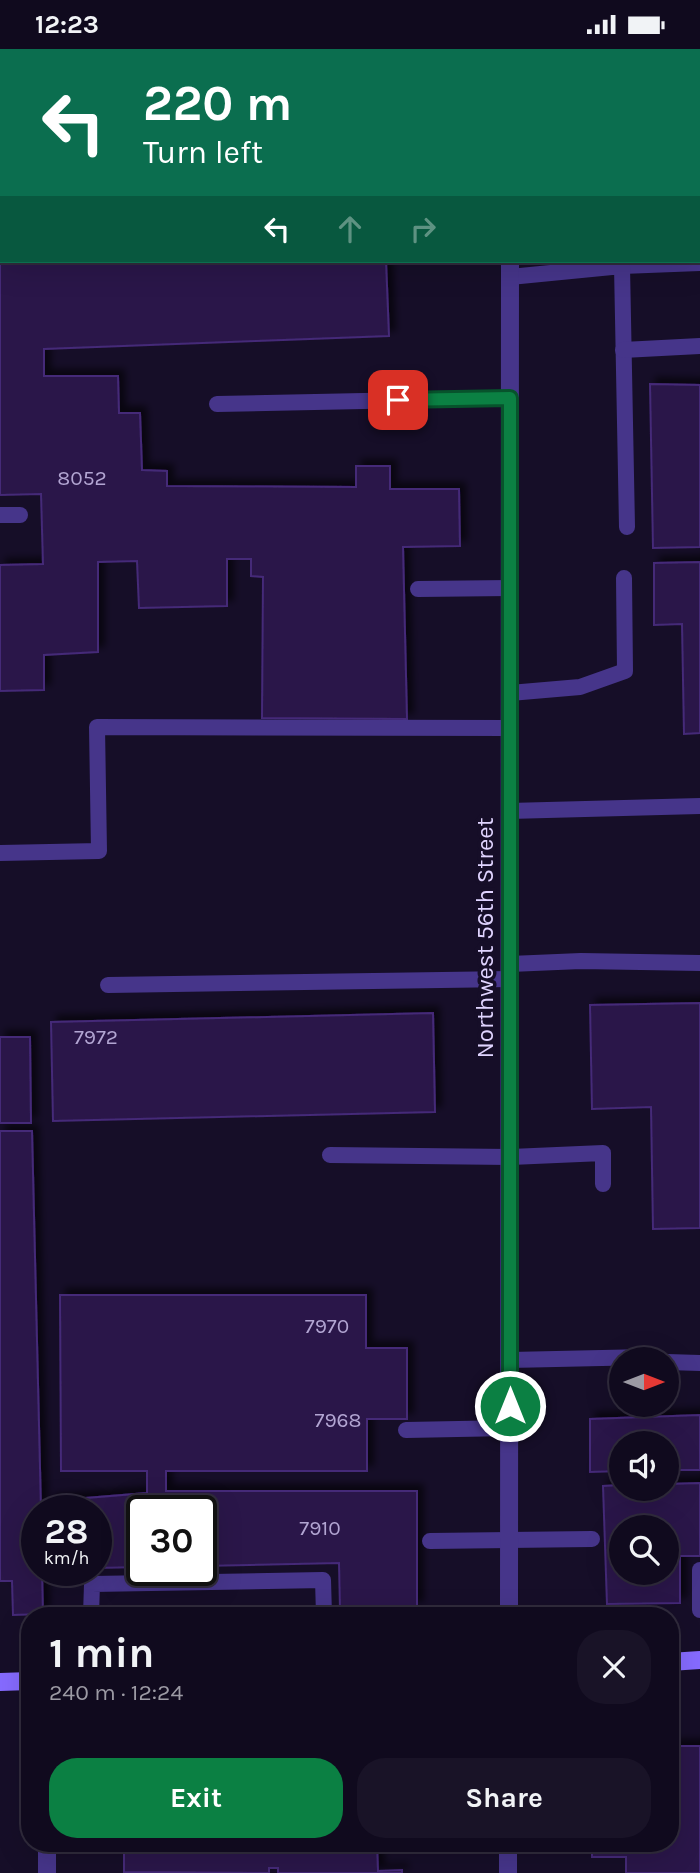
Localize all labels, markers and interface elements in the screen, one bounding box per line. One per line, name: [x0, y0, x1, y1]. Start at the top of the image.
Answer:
text: 12:23: [35, 9, 99, 40]
text: 220 m: [143, 75, 292, 132]
icon: left: [28, 77, 119, 168]
text: Turn left: [143, 134, 263, 171]
icon: left: [258, 210, 296, 248]
icon: ahead: [331, 210, 369, 248]
icon: right: [404, 210, 442, 248]
pin: [368, 370, 428, 430]
icon: arrive: [379, 381, 417, 419]
house number: 8052: [57, 466, 107, 490]
street label: Northwest 56th Street: [471, 817, 499, 1059]
house number: 7972: [74, 1025, 118, 1049]
house number: 7970: [305, 1314, 349, 1338]
north arrow: [609, 1347, 679, 1417]
map controls: [609, 1347, 679, 1585]
position arrow: [473, 1369, 547, 1443]
house number: 7968: [315, 1408, 361, 1432]
button: sound: [609, 1431, 679, 1501]
speed limit sign: 30: [126, 1495, 217, 1586]
text: 28: [45, 1511, 88, 1552]
button: search: [609, 1515, 679, 1585]
house number: 7910: [299, 1516, 341, 1540]
text: km/h: [44, 1547, 89, 1569]
text: 1 min: [49, 1628, 154, 1678]
button: close: [577, 1630, 651, 1704]
text: 240 m · 12:24: [49, 1679, 183, 1706]
button: Exit: [49, 1758, 343, 1838]
button: Share: [357, 1758, 651, 1838]

